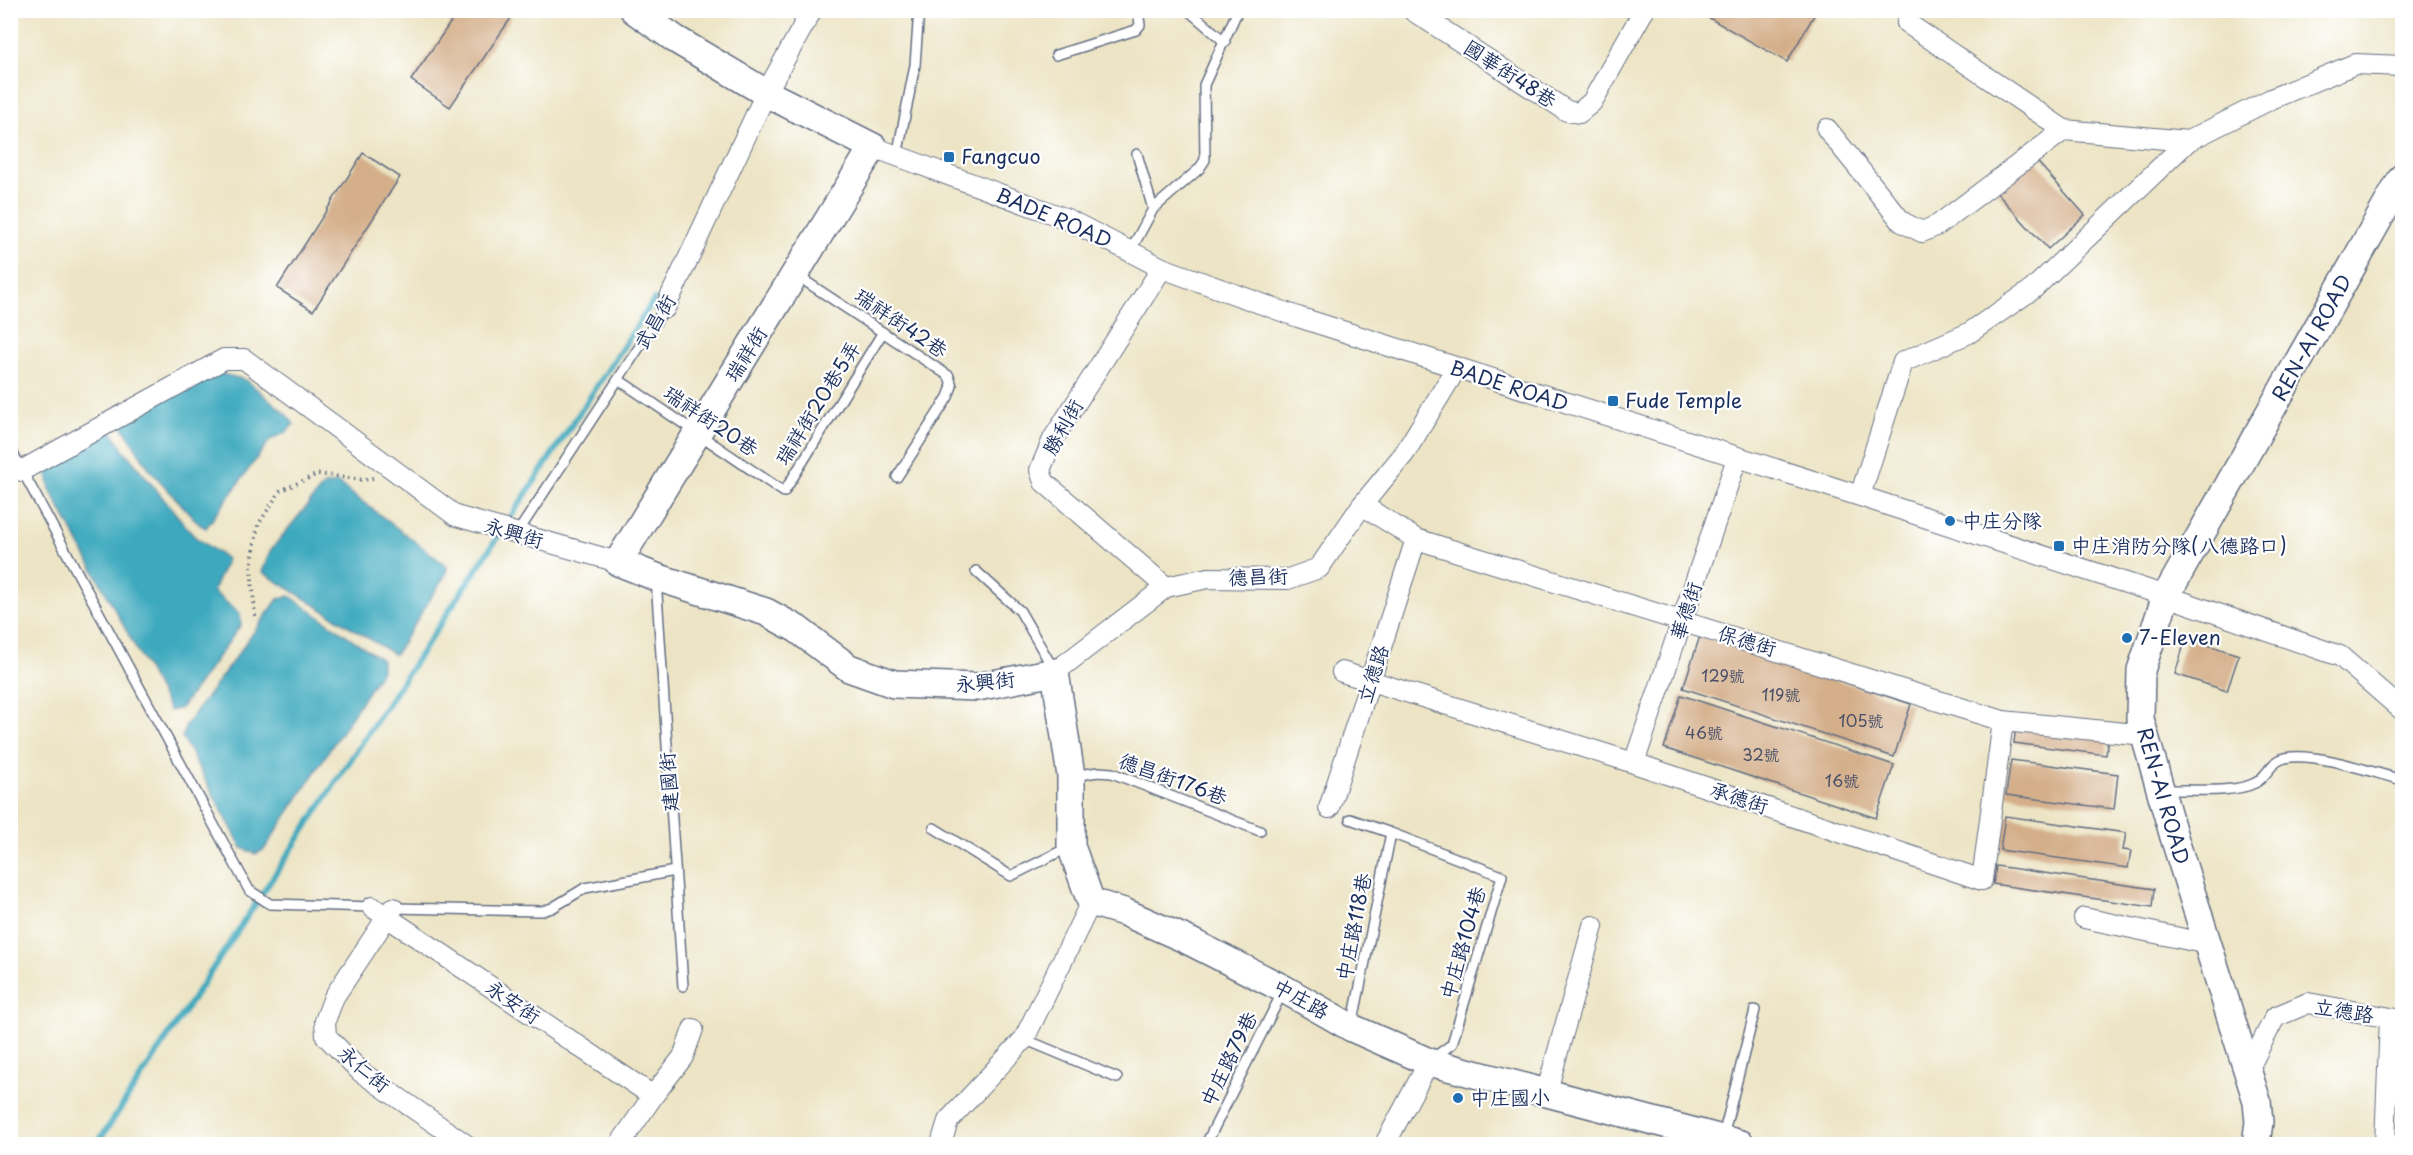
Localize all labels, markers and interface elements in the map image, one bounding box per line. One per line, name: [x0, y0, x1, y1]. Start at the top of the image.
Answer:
street label: 國華街48巷: [1458, 32, 1564, 115]
place label: Fangcuo: [961, 141, 1041, 171]
marker: Fangcuo: [942, 150, 956, 164]
street label: BADE ROAD: [992, 179, 1117, 255]
street label: REN-AI ROAD: [2264, 269, 2358, 407]
street label: 瑞祥街42巷: [849, 280, 955, 365]
street label: 武昌街: [626, 288, 682, 355]
street label: 瑞祥街: [717, 320, 774, 387]
street label: 瑞祥街20巷5弄: [767, 335, 867, 470]
street label: BADE ROAD: [1446, 352, 1572, 418]
street label: 瑞祥街20巷: [658, 377, 766, 464]
place label: Fude Temple: [1625, 385, 1742, 415]
street label: 勝利街: [1034, 393, 1090, 460]
marker: Fude Temple: [1606, 394, 1620, 408]
place label: 中庄分隊: [1962, 505, 2042, 535]
street label: 永興街: [481, 509, 547, 555]
marker: 中庄分隊: [1943, 514, 1957, 528]
place label: 中庄消防分隊(八德路口): [2071, 530, 2287, 560]
marker: 中庄消防分隊(八德路口): [2052, 539, 2066, 553]
street label: 德昌街: [1227, 560, 1288, 592]
street label: 華德街: [1662, 578, 1709, 644]
street label: 保德街: [1714, 617, 1780, 663]
place label: 7-Eleven: [2139, 622, 2221, 652]
marker: 7-Eleven: [2120, 631, 2134, 645]
street label: 立德路: [1349, 640, 1396, 707]
street label: 永興街: [953, 663, 1016, 699]
house number: 129號: [1701, 663, 1745, 687]
house number: 119號: [1762, 682, 1800, 706]
house number: 105號: [1838, 708, 1884, 732]
house number: 46號: [1685, 720, 1723, 744]
street label: REN-AI ROAD: [2130, 724, 2198, 868]
house number: 32號: [1742, 742, 1780, 766]
street label: 德昌街176巷: [1115, 745, 1233, 812]
street label: 建國街: [651, 751, 685, 813]
house number: 16號: [1825, 768, 1859, 792]
street label: 承德街: [1706, 774, 1772, 821]
street label: 中庄路118巷: [1328, 869, 1378, 983]
street label: 中庄路104巷: [1432, 881, 1493, 1003]
street label: 中庄路: [1268, 970, 1336, 1026]
street label: 永安街: [480, 972, 547, 1030]
street label: 立德路: [2312, 991, 2377, 1030]
street label: 中庄路79巷: [1192, 1005, 1265, 1111]
street label: 永仁街: [332, 1037, 397, 1099]
place label: 中庄國小: [1470, 1082, 1550, 1112]
marker: 中庄國小: [1451, 1091, 1465, 1105]

